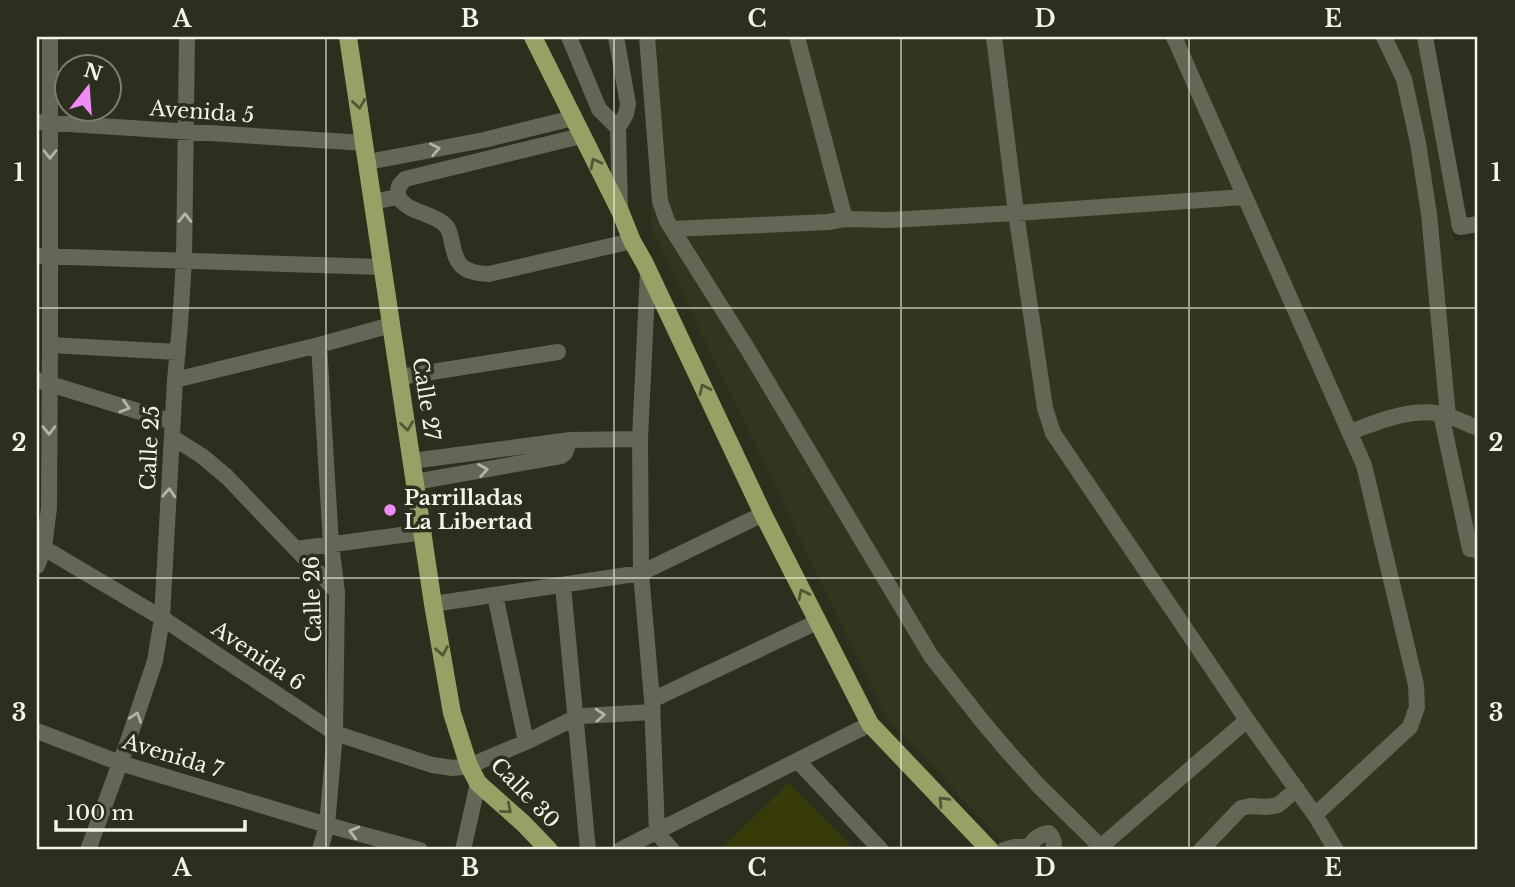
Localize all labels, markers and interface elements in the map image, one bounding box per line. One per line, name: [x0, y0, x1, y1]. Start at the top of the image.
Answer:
text: A: [172, 5, 193, 33]
text: B: [461, 5, 479, 33]
text: C: [748, 5, 766, 33]
text: D: [1034, 5, 1056, 33]
text: E: [1324, 5, 1342, 33]
north arrow: [52, 52, 122, 122]
text: N: [81, 59, 105, 86]
street label: Avenida 5: [148, 95, 255, 129]
one-way arrow: [351, 98, 366, 110]
one-way arrow: [429, 142, 441, 157]
one-way arrow: [42, 149, 58, 160]
one-way arrow: [590, 157, 603, 170]
text: 1: [14, 159, 24, 187]
text: 1: [1491, 159, 1501, 187]
one-way arrow: [177, 212, 193, 222]
street label: Calle 27: [407, 356, 445, 443]
one-way arrow: [699, 384, 713, 396]
one-way arrow: [119, 399, 131, 413]
street label: Calle 25: [135, 405, 165, 491]
one-way arrow: [399, 420, 414, 432]
one-way arrow: [42, 425, 57, 436]
text: 2: [12, 429, 26, 457]
text: 2: [1489, 429, 1503, 457]
one-way arrow: [477, 463, 489, 478]
place label: Parrilladas La Libertad: [404, 485, 533, 535]
one-way arrow: [161, 488, 176, 499]
marker: Parrilladas La Libertad: [382, 502, 398, 518]
street label: Calle 26: [298, 555, 328, 643]
one-way arrow: [798, 589, 812, 601]
street label: Avenida 6: [206, 615, 309, 696]
one-way arrow: [433, 645, 448, 657]
text: 3: [12, 699, 26, 727]
text: 3: [1489, 699, 1503, 727]
one-way arrow: [595, 708, 606, 723]
one-way arrow: [128, 712, 142, 724]
street label: Avenida 7: [119, 728, 227, 784]
street label: Calle 30: [485, 752, 565, 834]
scale bar: [56, 789, 245, 833]
one-way arrow: [939, 796, 952, 809]
text: 100 m: [66, 800, 134, 826]
one-way arrow: [499, 801, 512, 813]
one-way arrow: [348, 826, 360, 841]
text: A: [172, 854, 193, 882]
text: B: [461, 854, 479, 882]
text: C: [748, 854, 766, 882]
text: D: [1034, 854, 1056, 882]
text: E: [1324, 854, 1342, 882]

